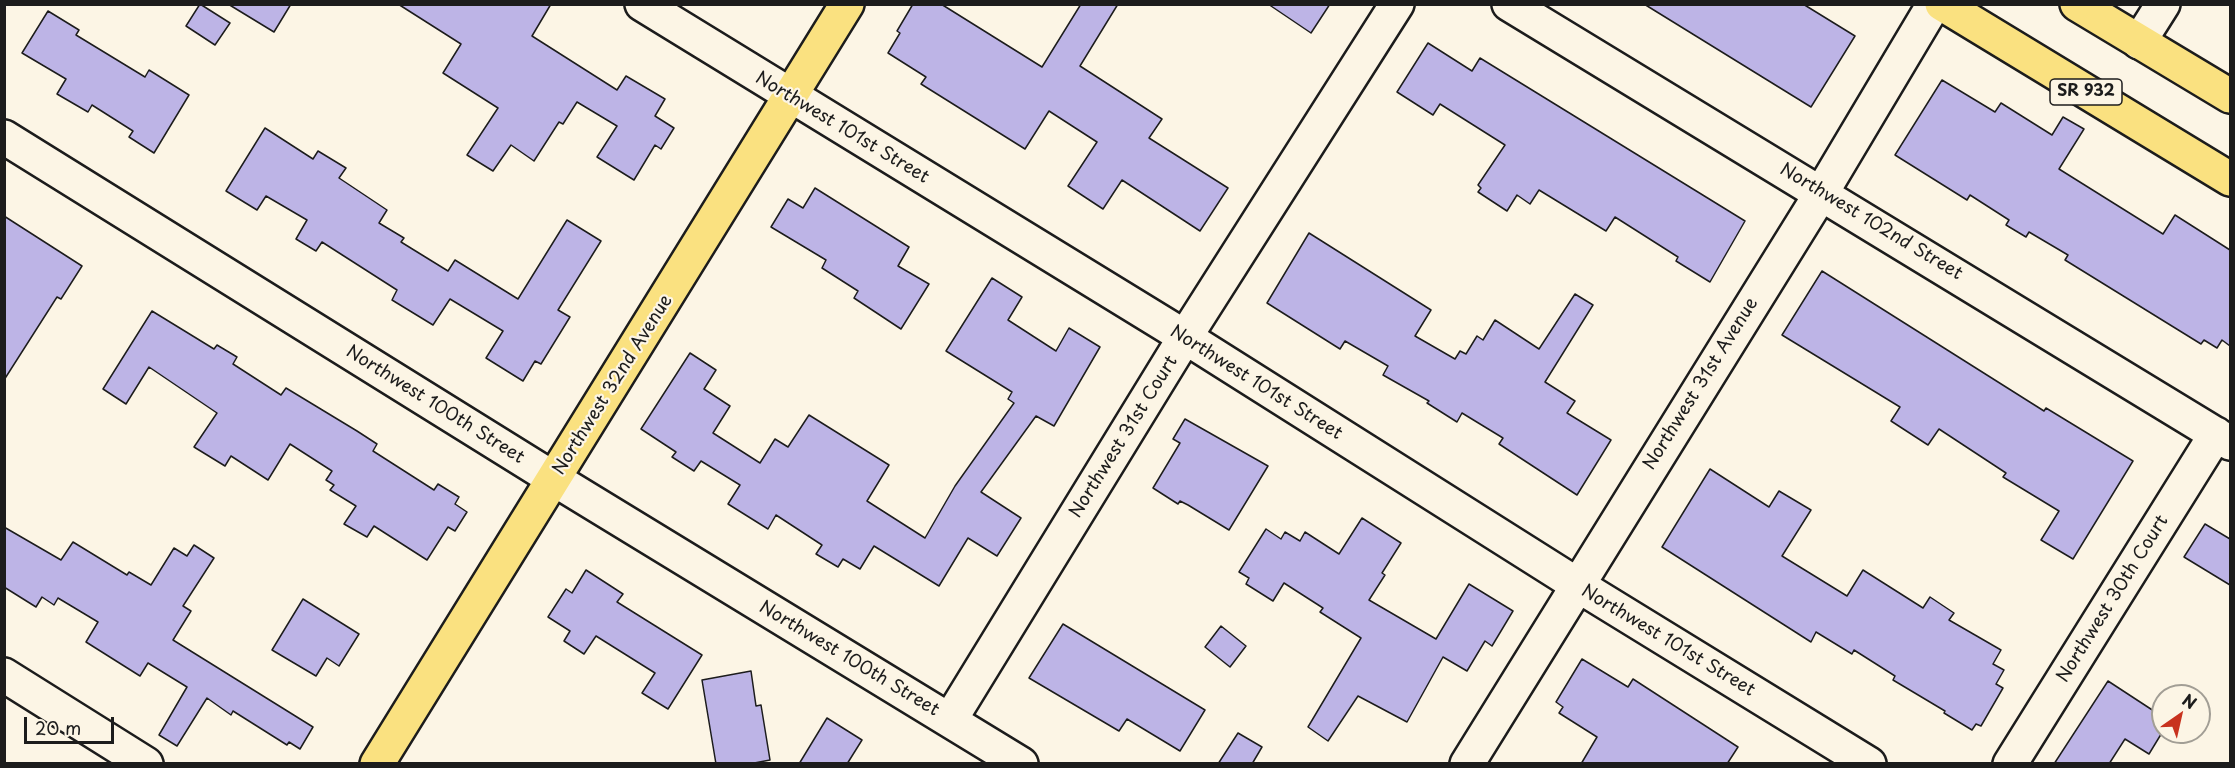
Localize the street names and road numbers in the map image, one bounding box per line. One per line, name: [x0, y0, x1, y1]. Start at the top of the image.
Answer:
street label: Northwest 101st Street: [751, 68, 933, 188]
road number: SR 932: [2050, 79, 2122, 105]
street label: Northwest 102nd Street: [1776, 159, 1966, 285]
street label: Northwest 32nd Avenue: [549, 291, 677, 479]
street label: Northwest 31st Avenue: [1639, 294, 1763, 474]
street label: Northwest 101st Street: [1166, 321, 1346, 445]
street label: Northwest 100th Street: [342, 341, 528, 469]
street label: Northwest 31st Court: [1065, 352, 1183, 522]
street label: Northwest 30th Court: [2053, 511, 2173, 687]
street label: Northwest 101st Street: [1577, 581, 1759, 701]
street label: Northwest 100th Street: [755, 597, 943, 721]

